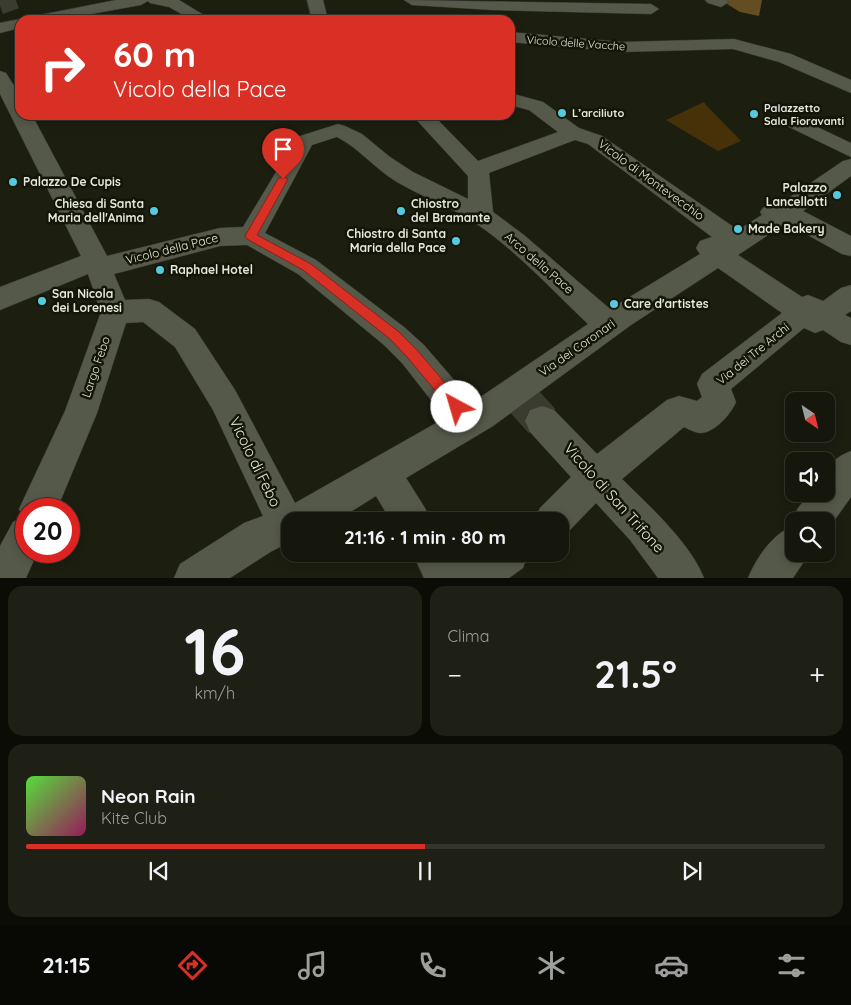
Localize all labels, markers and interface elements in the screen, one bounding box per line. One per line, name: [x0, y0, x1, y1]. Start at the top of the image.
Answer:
text: 60 m: [113, 32, 196, 76]
street label: Vicolo delle Vacche: [526, 33, 626, 53]
icon: right: [30, 35, 95, 100]
text: Vicolo della Pace: [113, 75, 287, 103]
place label: Palazzetto Sala Fioravanti: [764, 101, 844, 128]
place label: L’arciliuto: [572, 106, 624, 120]
marker: L’arciliuto: [556, 107, 568, 119]
marker: Palazzetto Sala Fioravanti: [748, 108, 760, 120]
pin: [262, 128, 304, 179]
icon: arrive: [269, 135, 297, 163]
street label: Vicolo di Montevecchio: [595, 136, 707, 223]
place label: Palazzo De Cupis: [23, 174, 121, 189]
marker: Palazzo De Cupis: [7, 176, 19, 188]
place label: Palazzo Lancellotti: [766, 180, 827, 209]
marker: Palazzo Lancellotti: [831, 189, 843, 201]
place label: Chiesa di Santa Maria dell'Anima: [48, 196, 144, 225]
place label: Chiostro del Bramante: [411, 196, 490, 225]
marker: Chiesa di Santa Maria dell'Anima: [148, 205, 160, 217]
marker: Chiostro del Bramante: [395, 205, 407, 217]
place label: Made Bakery: [748, 221, 825, 236]
marker: Made Bakery: [732, 223, 744, 235]
place label: Chiostro di Santa Maria della Pace: [347, 226, 446, 255]
street label: Arco della Pace: [502, 229, 577, 297]
street label: Vicolo della Pace: [124, 230, 220, 267]
marker: Chiostro di Santa Maria della Pace: [450, 235, 462, 247]
place label: Raphael Hotel: [170, 262, 253, 277]
marker: Raphael Hotel: [154, 264, 166, 276]
place label: San Nicola dei Lorenesi: [52, 286, 122, 315]
marker: San Nicola dei Lorenesi: [36, 295, 48, 307]
place label: Care d'artistes: [624, 296, 709, 311]
marker: Care d'artistes: [608, 298, 620, 310]
street label: Via dei Coronari: [536, 316, 617, 379]
street label: Via dei Tre Archi: [713, 320, 792, 388]
street label: Largo Febo: [78, 334, 113, 399]
position arrow: [430, 380, 482, 432]
north arrow: [785, 392, 835, 442]
map controls: [785, 392, 835, 562]
street label: Vicolo di Febo: [225, 414, 285, 510]
street label: Vicolo di San Trifone: [560, 439, 669, 557]
button: sound: [785, 452, 835, 502]
speed limit sign: 20: [15, 498, 80, 563]
button: search: [785, 512, 835, 562]
text: 21:16 · 1 min · 80 m: [344, 525, 506, 549]
text: 16: [184, 610, 245, 691]
text: Clima: [448, 626, 489, 646]
text: 21.5°: [594, 650, 677, 698]
text: −: [448, 657, 462, 692]
text: +: [809, 657, 825, 692]
text: km/h: [194, 683, 235, 703]
text: Neon Rain: [101, 784, 196, 808]
text: Kite Club: [101, 808, 167, 828]
icon: previous: [145, 857, 173, 885]
icon: pause: [411, 857, 439, 885]
icon: next: [678, 857, 706, 885]
icon: directions: [175, 948, 210, 983]
icon: music: [295, 948, 330, 983]
icon: phone: [415, 948, 450, 983]
icon: climate: [534, 948, 569, 983]
icon: car: [654, 948, 689, 983]
icon: filters: [774, 948, 809, 983]
text: 21:15: [42, 951, 91, 979]

